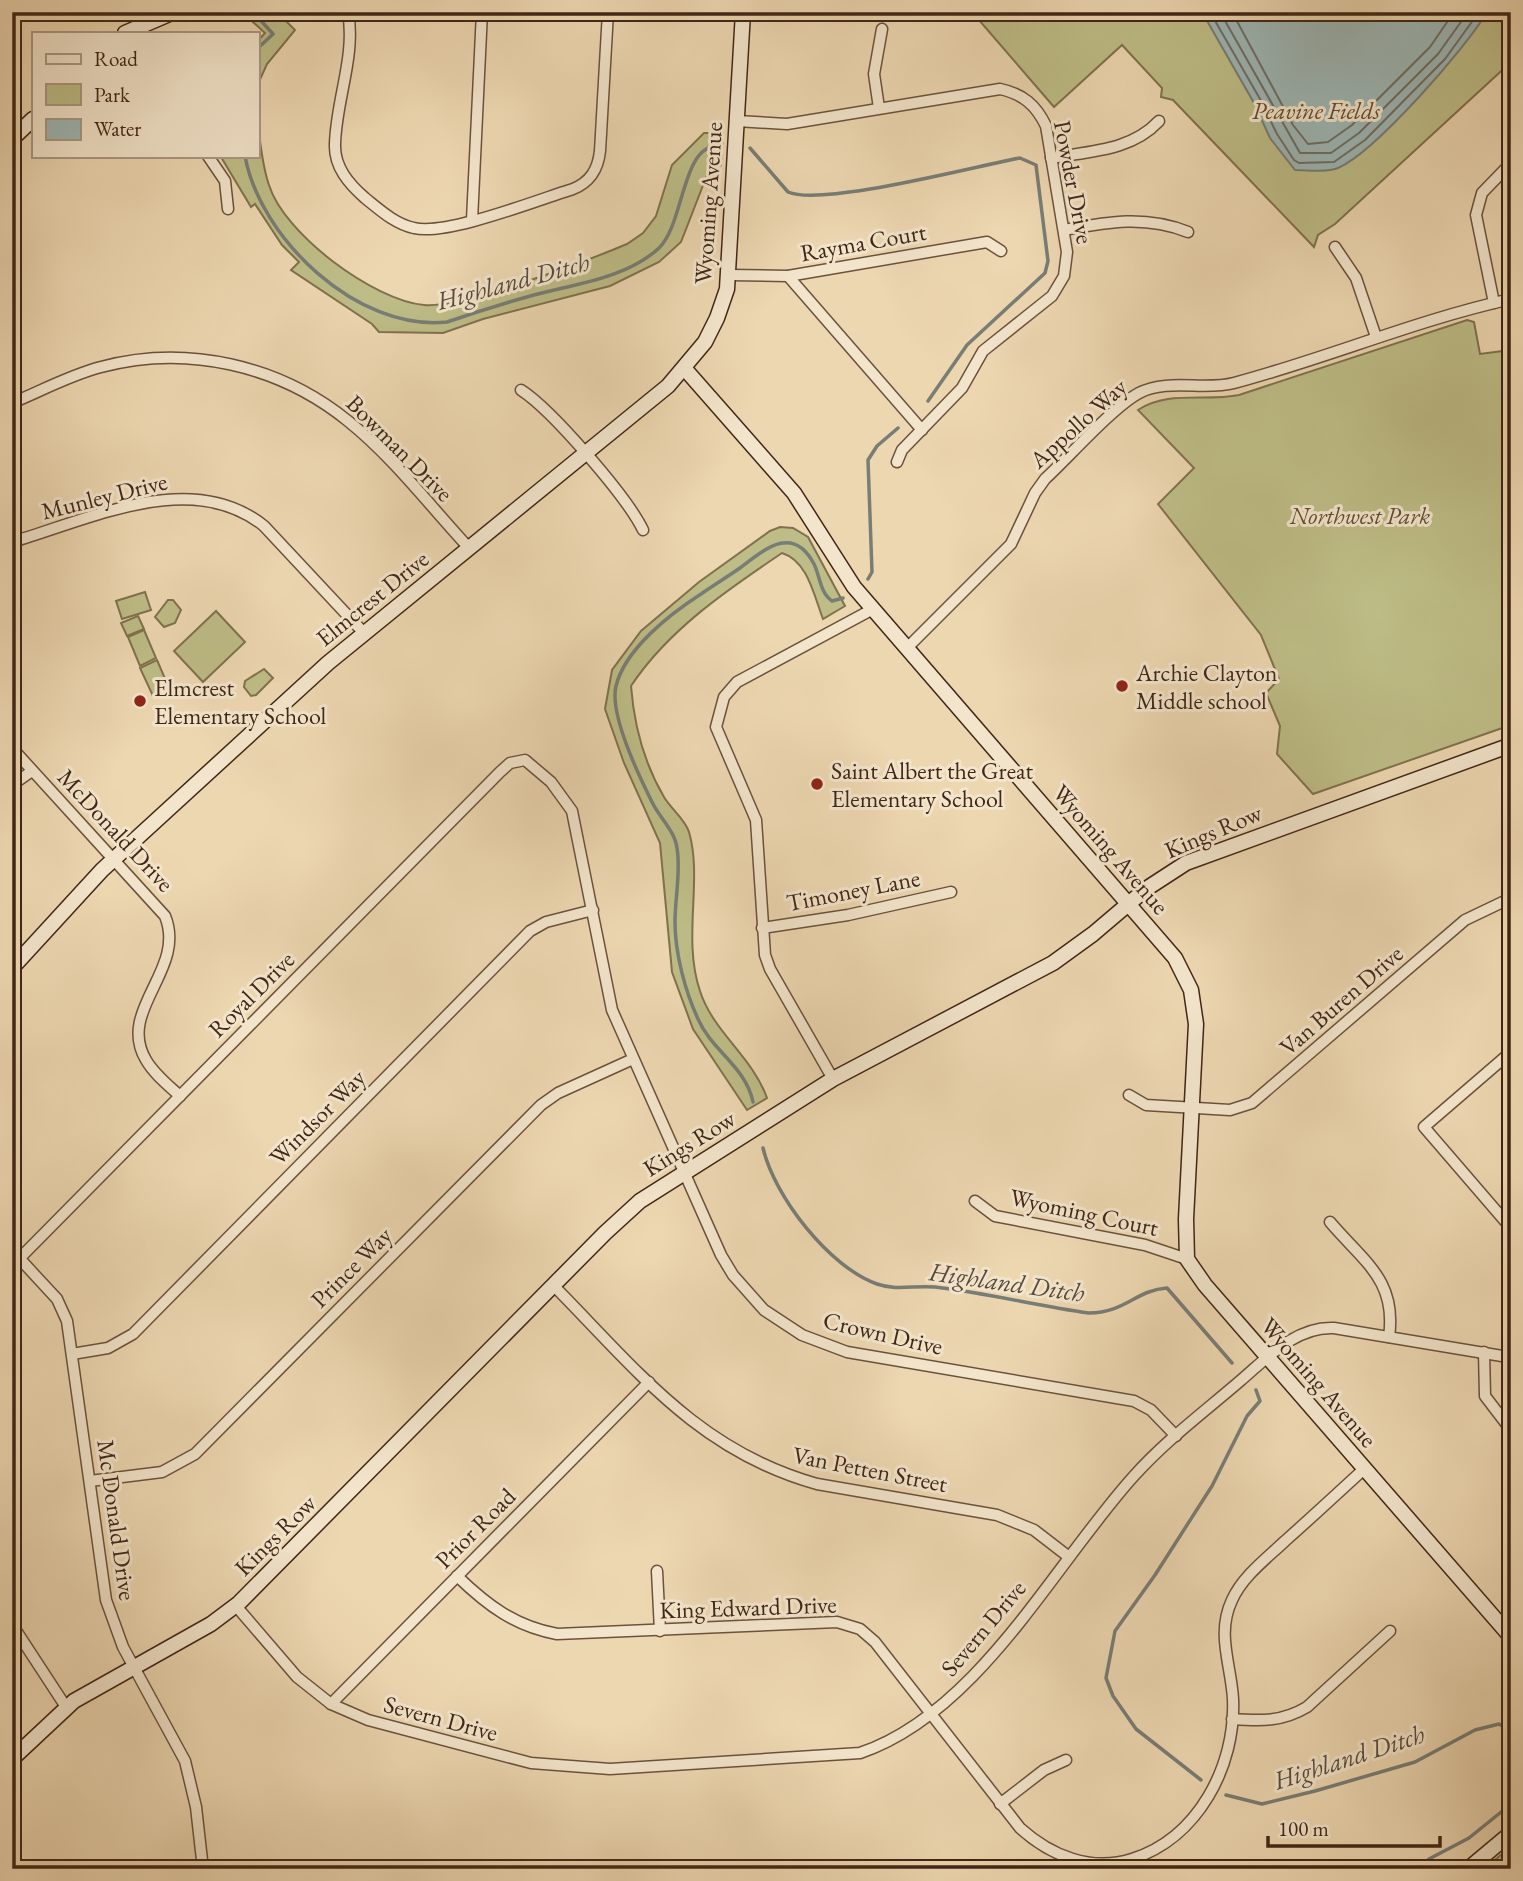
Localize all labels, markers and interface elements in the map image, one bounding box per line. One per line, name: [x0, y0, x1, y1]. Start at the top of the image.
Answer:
legend: [32, 32, 259, 158]
text: Road: [94, 45, 138, 72]
text: Park: [94, 81, 131, 108]
park label: Peavine Fields: [1252, 95, 1380, 126]
text: Water: [94, 115, 141, 142]
street label: Powder Drive: [1047, 118, 1101, 246]
street label: Wyoming Avenue: [687, 121, 729, 285]
street label: Rayma Court: [798, 216, 929, 268]
water label: Highland Ditch: [432, 244, 593, 318]
street label: Appollo Way: [1022, 371, 1134, 476]
street label: Bowman Drive: [340, 388, 460, 508]
street label: Munley Drive: [38, 465, 170, 527]
park label: Northwest Park: [1289, 500, 1430, 531]
street label: Elmcrest Drive: [309, 543, 435, 653]
place label: Archie Clayton Middle school: [1135, 657, 1278, 716]
place label: Elmcrest Elementary School: [154, 672, 326, 731]
marker: Archie Clayton Middle school: [1114, 678, 1130, 694]
marker: Elmcrest Elementary School: [132, 693, 148, 709]
place label: Saint Albert the Great Elementary School: [831, 755, 1034, 814]
street label: McDonald Drive: [51, 762, 181, 898]
marker: Saint Albert the Great Elementary School: [809, 776, 825, 792]
street label: Wyoming Avenue: [1046, 777, 1176, 921]
street label: Kings Row: [1160, 796, 1267, 865]
street label: Timoney Lane: [784, 862, 922, 918]
street label: Van Buren Drive: [1273, 938, 1409, 1062]
street label: Royal Drive: [201, 944, 301, 1044]
street label: Windsor Way: [262, 1062, 372, 1172]
street label: Kings Row: [637, 1102, 741, 1183]
street label: Wyoming Court: [1007, 1181, 1162, 1243]
street label: Prince Way: [304, 1219, 399, 1314]
water label: Highland Ditch: [926, 1254, 1087, 1310]
street label: Crown Drive: [820, 1304, 946, 1362]
street label: Wyoming Avenue: [1254, 1310, 1384, 1454]
street label: Mc Donald Drive: [90, 1438, 144, 1602]
street label: Van Petten Street: [790, 1439, 950, 1499]
street label: Prior Road: [428, 1480, 523, 1575]
street label: Kings Row: [228, 1487, 323, 1582]
street label: Severn Drive: [934, 1573, 1032, 1683]
street label: King Edward Drive: [659, 1588, 837, 1626]
street label: Severn Drive: [381, 1688, 501, 1748]
water label: Highland Ditch: [1268, 1717, 1429, 1798]
scale bar: [1268, 1804, 1439, 1848]
text: 100 m: [1278, 1815, 1329, 1842]

